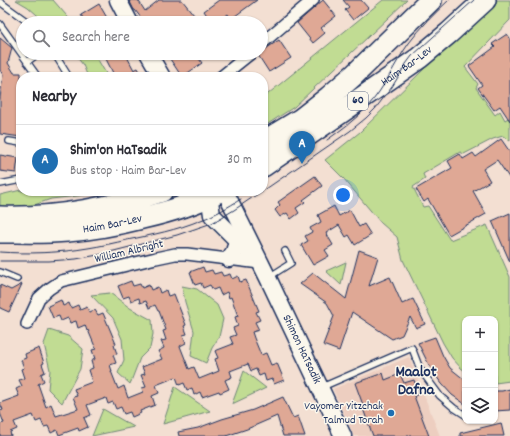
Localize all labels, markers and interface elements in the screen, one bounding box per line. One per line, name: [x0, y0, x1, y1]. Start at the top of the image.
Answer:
search box: [16, 16, 268, 60]
icon: search: [30, 27, 52, 49]
text: Search here: [62, 27, 130, 49]
street label: Haim Bar-Lev: [377, 42, 436, 91]
text: Nearby: [32, 86, 76, 110]
road number: 60: [348, 92, 368, 110]
pin: A: [289, 131, 315, 164]
text: Shim'on HaTsadik: [70, 140, 167, 162]
text: A: [41, 151, 49, 170]
text: 30 m: [227, 151, 252, 170]
text: Bus stop · Haim Bar-Lev: [70, 162, 186, 181]
your location: [333, 185, 353, 205]
street label: Haim Bar-Lev: [82, 210, 144, 238]
street label: William Albright: [93, 236, 166, 268]
street label: Shimon HaTsadik: [278, 312, 326, 387]
map controls: [462, 316, 498, 424]
button: +: [462, 316, 498, 352]
button: −: [462, 352, 498, 388]
district label: Maalot Dafna: [395, 361, 437, 402]
button: layers: [462, 388, 498, 424]
place label: Vayomer Yitzchak Talmud Torah: [304, 398, 383, 429]
marker: Vayomer Yitzchak Talmud Torah: [386, 408, 396, 418]

